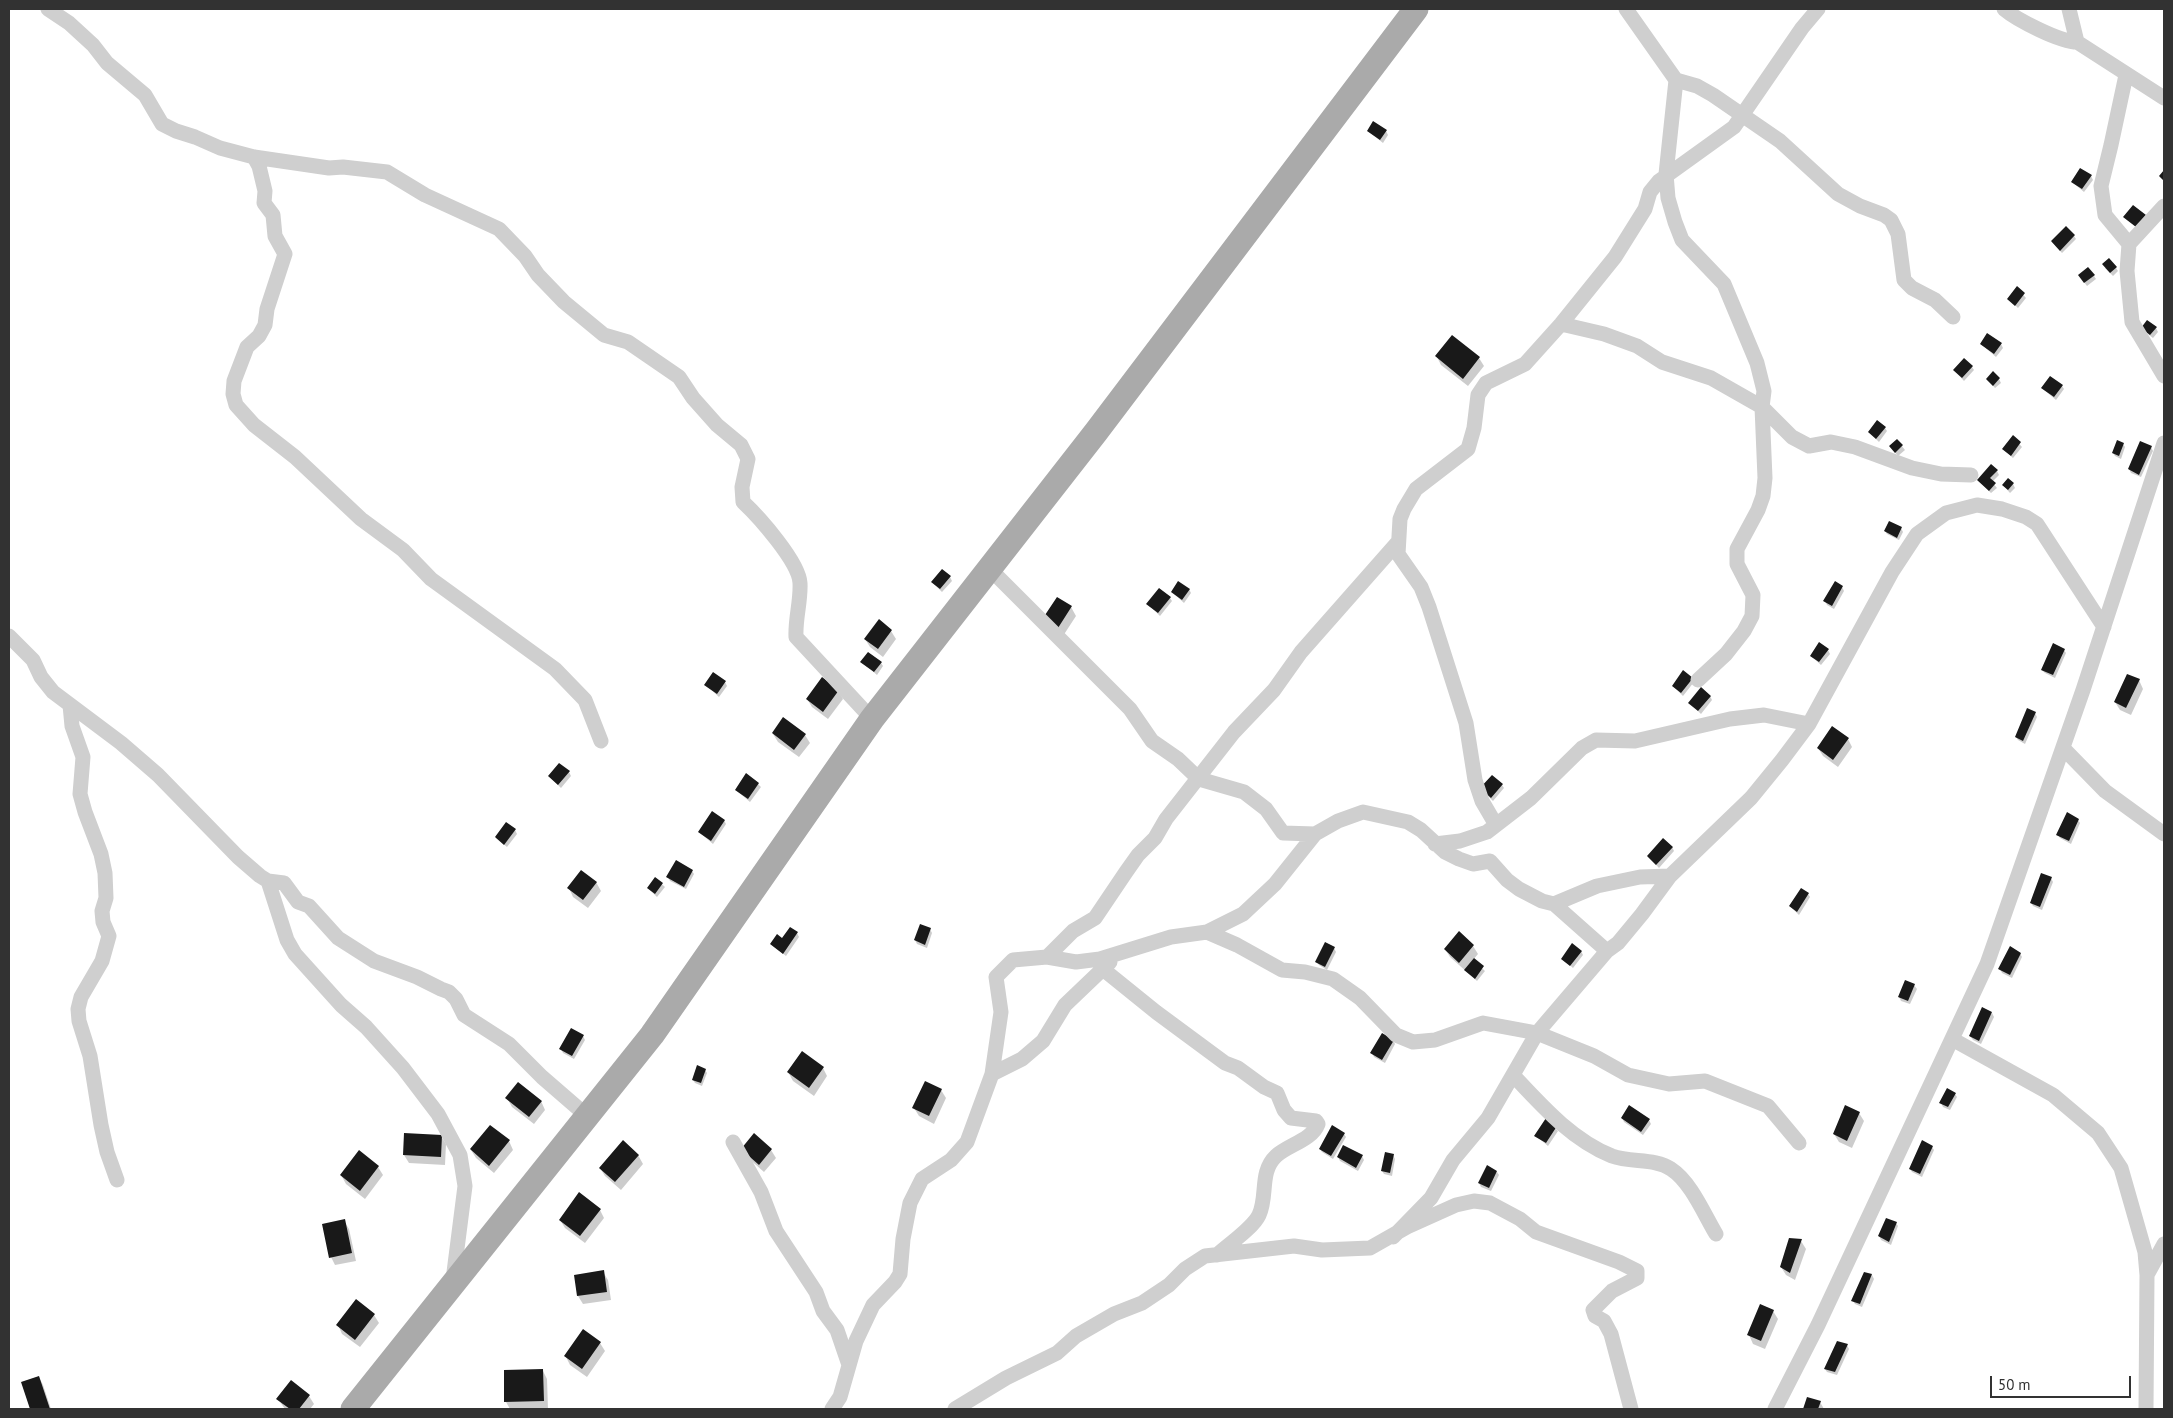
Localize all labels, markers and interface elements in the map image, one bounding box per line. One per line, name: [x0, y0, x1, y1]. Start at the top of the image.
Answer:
scale bar: [1993, 1366, 2134, 1398]
text: 50 m: [1998, 1375, 2031, 1394]

